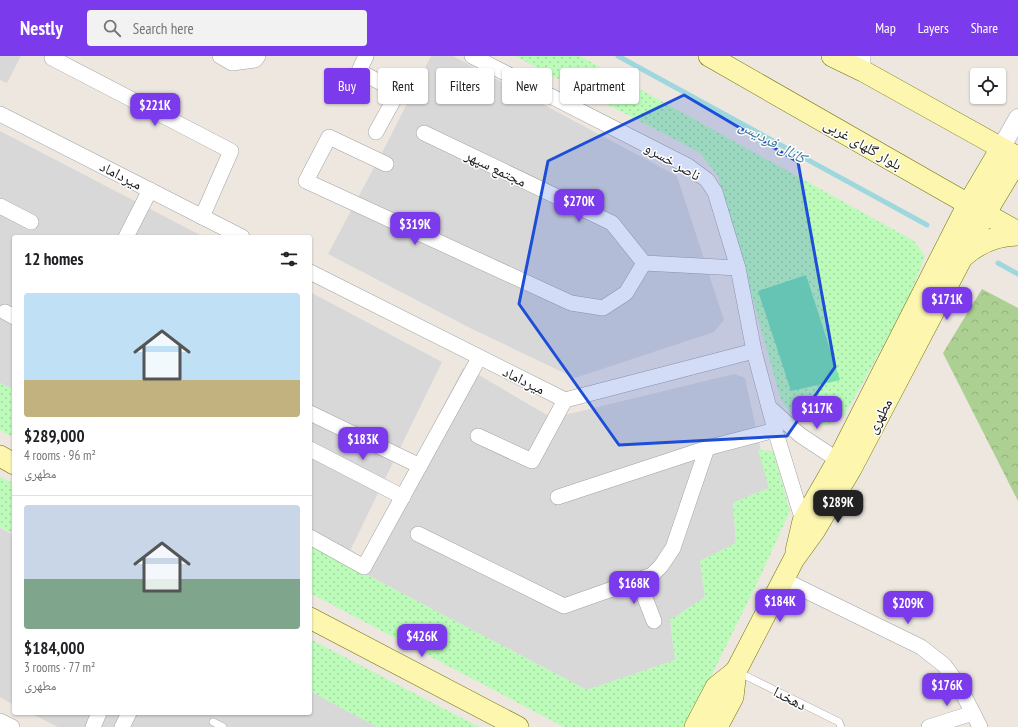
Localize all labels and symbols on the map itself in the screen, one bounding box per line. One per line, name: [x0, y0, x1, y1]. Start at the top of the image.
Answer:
pin: $221K: [127, 93, 183, 127]
water label: کانال فردیس: [735, 114, 812, 170]
street label: بلوار گلهای غربی: [820, 114, 906, 175]
street label: ناصر خسرو: [642, 137, 704, 185]
street label: مجتمع سپهر: [461, 145, 530, 192]
street label: میرداماد: [97, 156, 145, 194]
pin: $270K: [551, 189, 607, 223]
pin: $319K: [387, 212, 443, 246]
pin: $171K: [919, 287, 975, 321]
street label: میرداماد: [500, 362, 548, 398]
street label: مطهری: [862, 395, 897, 437]
pin: $117K: [789, 396, 845, 430]
pin: $183K: [335, 427, 391, 461]
pin: $289K: [810, 490, 866, 524]
pin: $168K: [606, 571, 662, 605]
pin: $184K: [752, 589, 808, 623]
pin: $209K: [880, 591, 936, 625]
pin: $426K: [394, 624, 450, 658]
pin: $176K: [919, 673, 975, 707]
street label: دهخدا: [770, 682, 810, 714]

